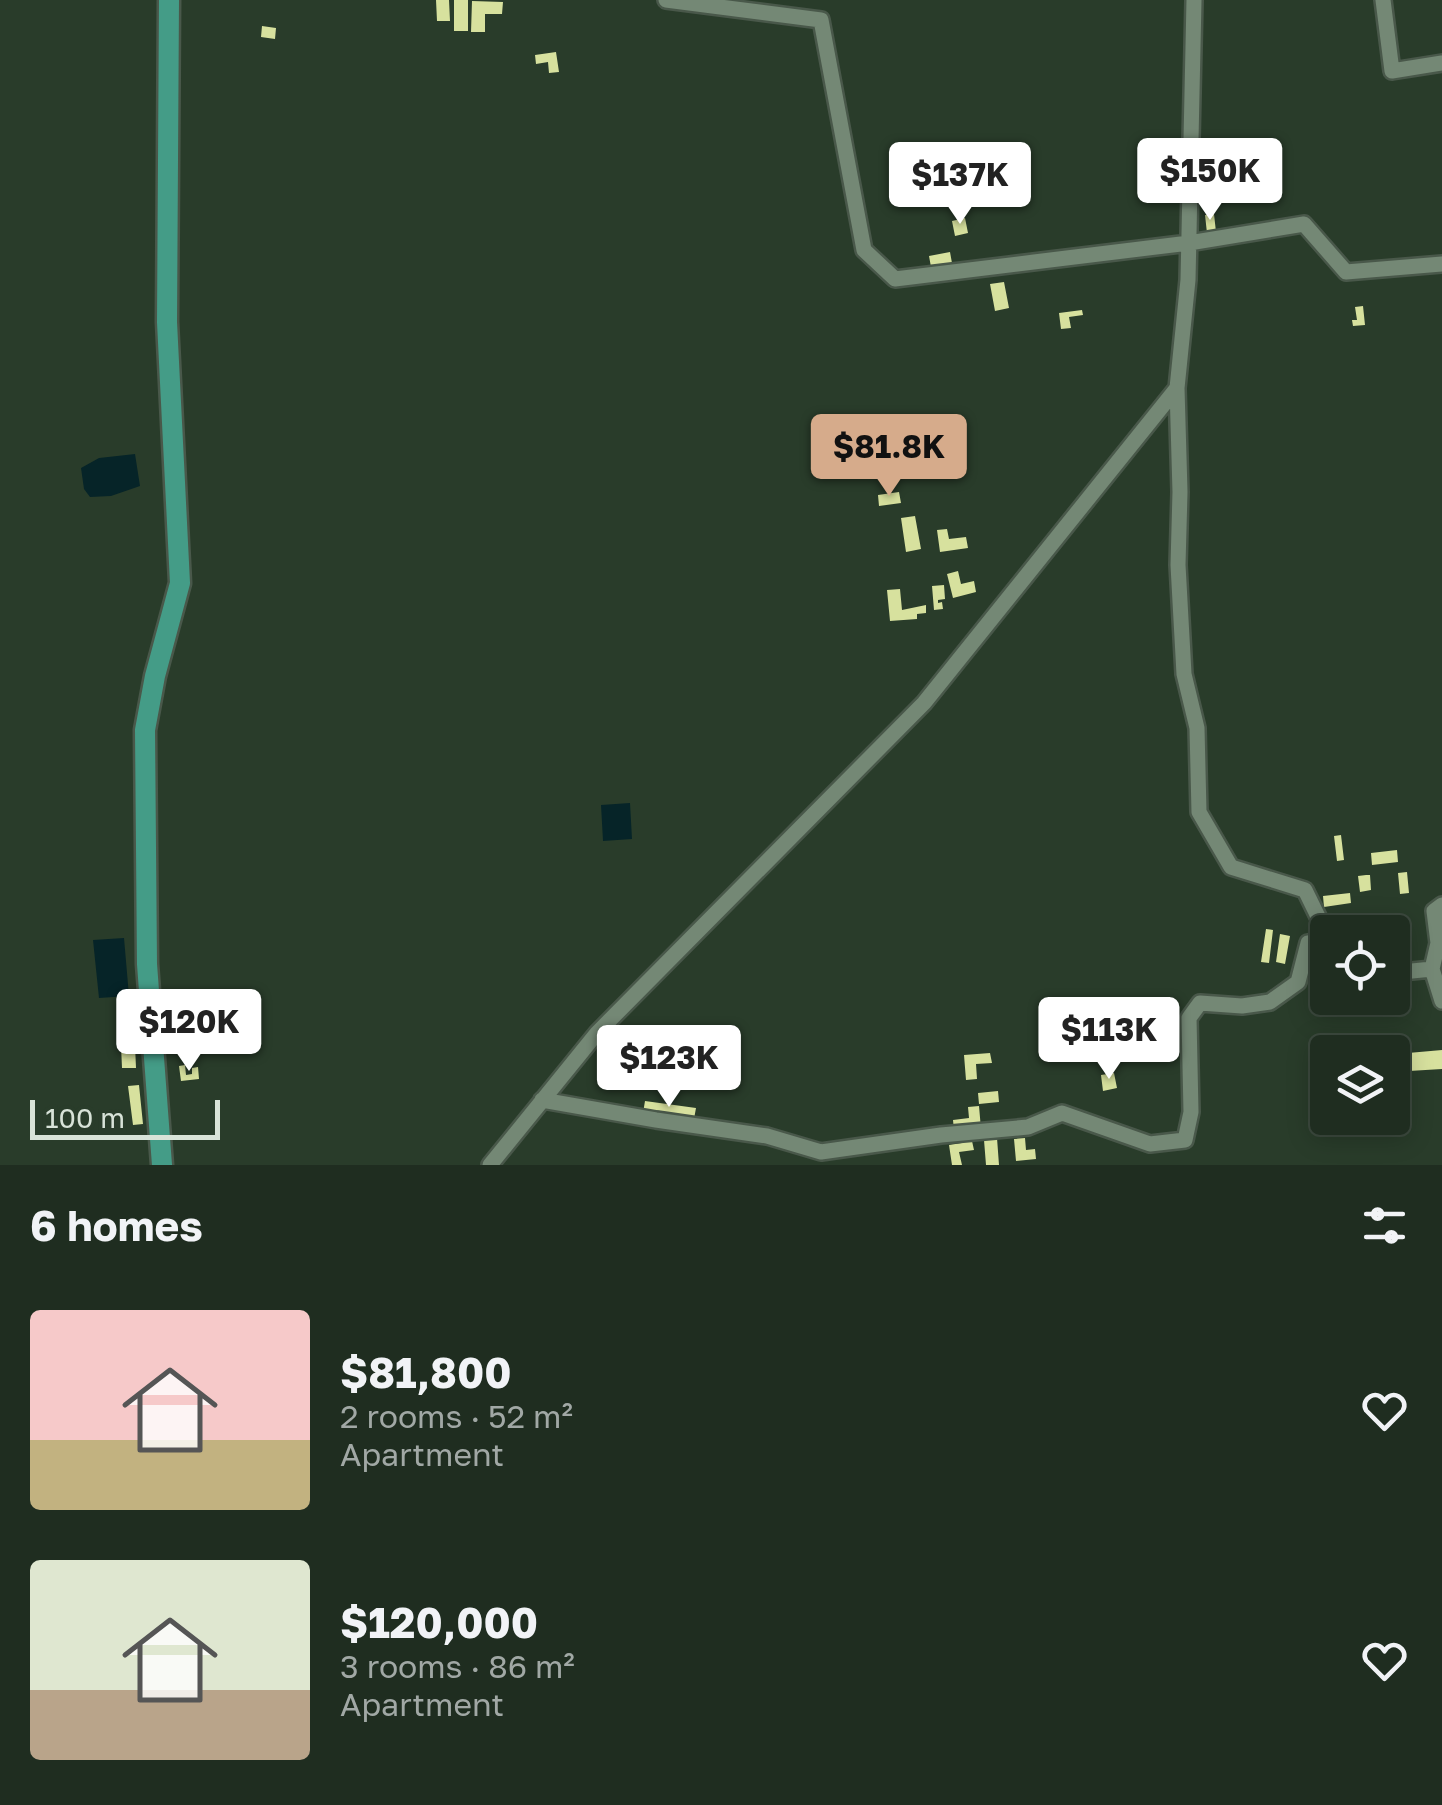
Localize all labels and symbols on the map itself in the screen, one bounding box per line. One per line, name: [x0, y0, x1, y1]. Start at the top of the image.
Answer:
pin: $150K: [1140, 138, 1280, 223]
pin: $137K: [890, 142, 1030, 227]
pin: $81.8K: [808, 414, 970, 499]
pin: $120K: [119, 989, 259, 1074]
pin: $113K: [1039, 997, 1179, 1082]
pin: $123K: [599, 1025, 739, 1110]
scale bar: [30, 1095, 220, 1140]

